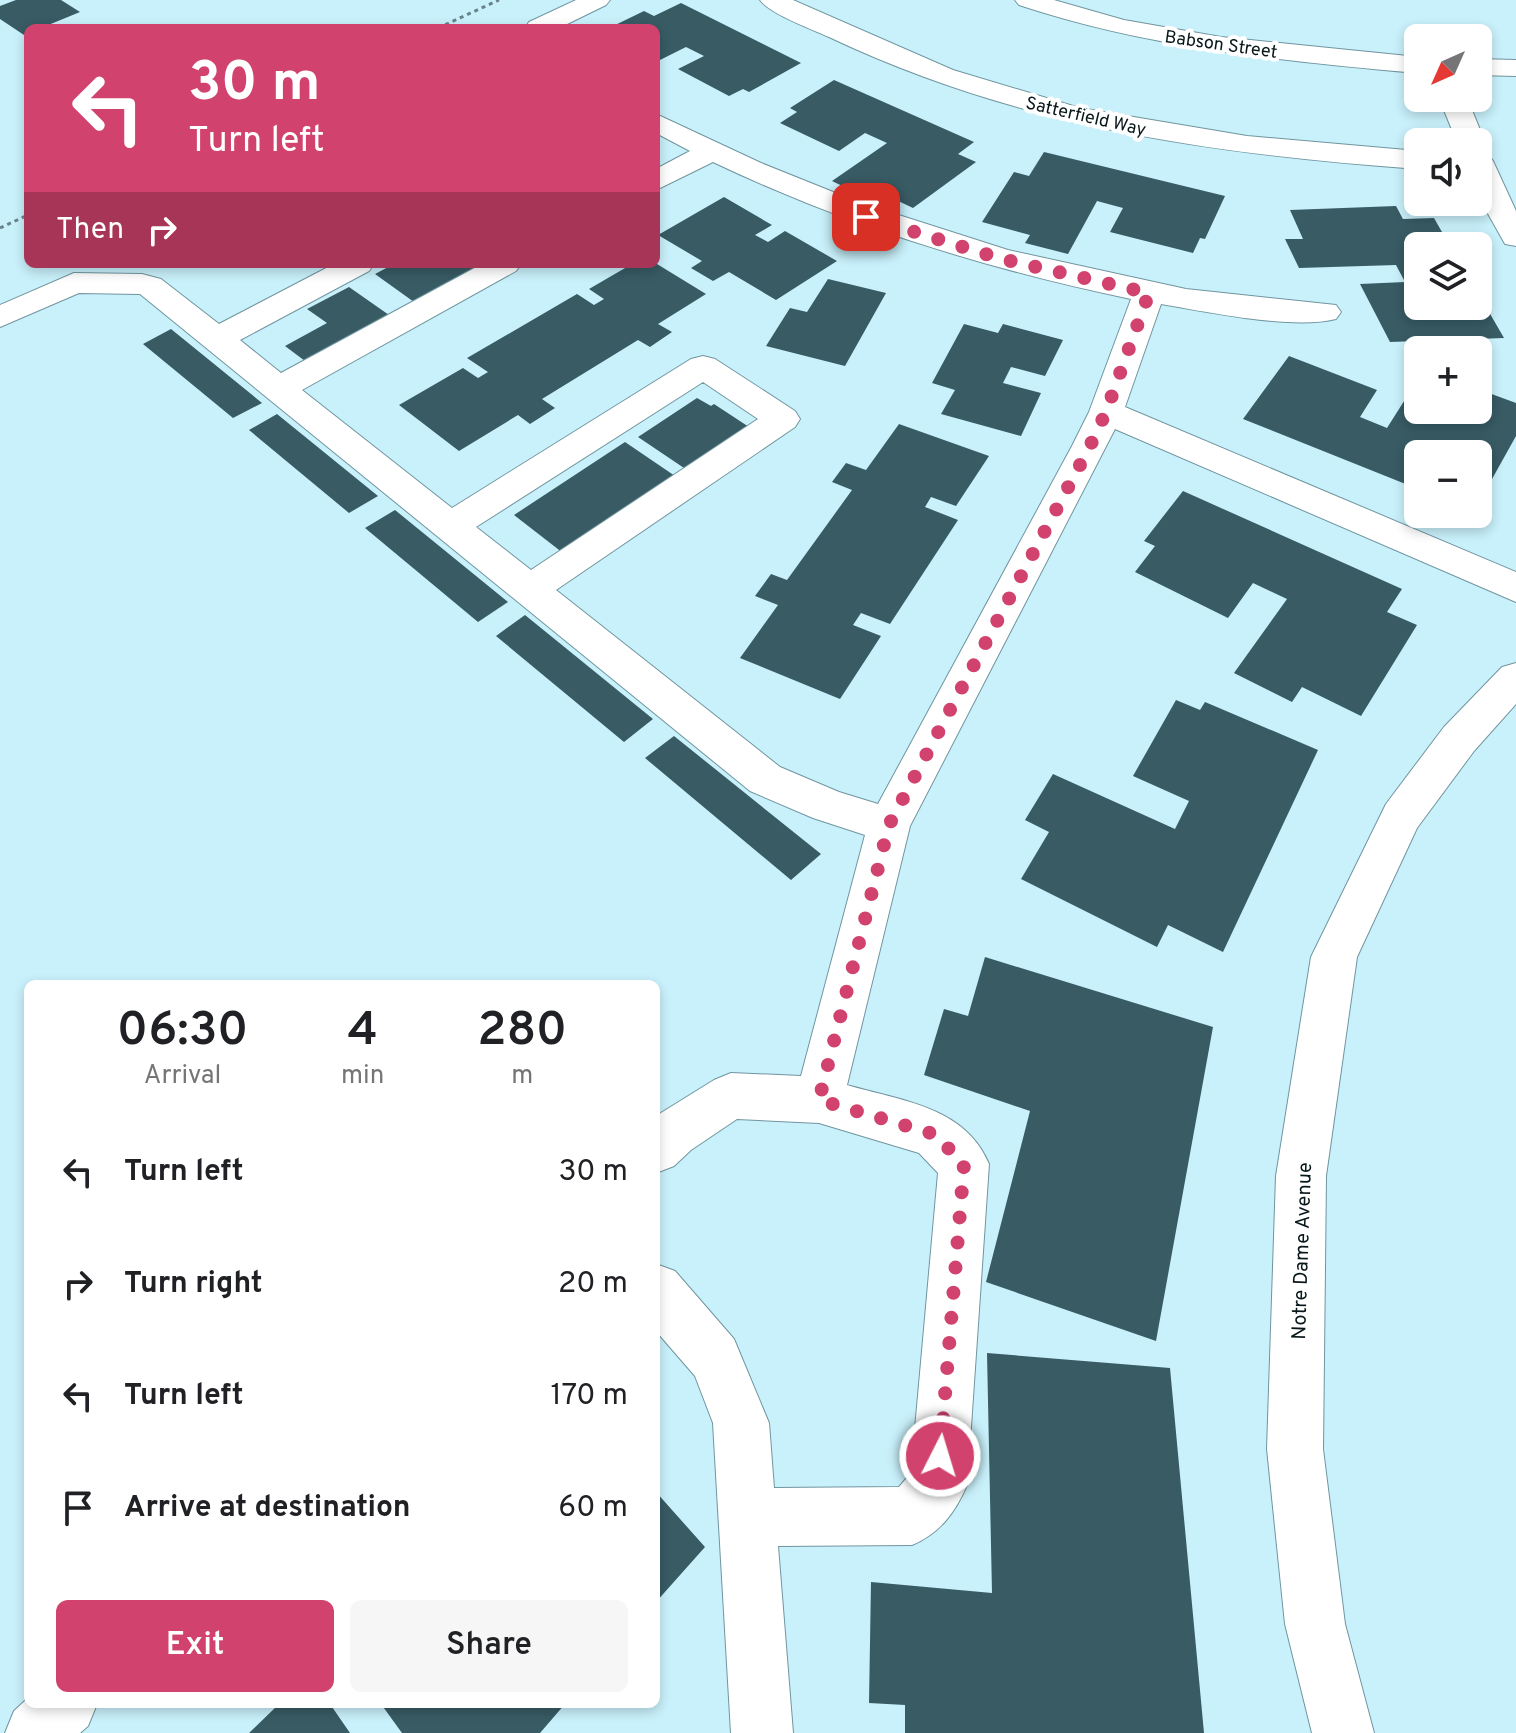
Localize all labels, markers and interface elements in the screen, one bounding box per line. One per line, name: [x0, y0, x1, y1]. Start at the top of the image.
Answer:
north arrow: [1404, 24, 1492, 112]
map controls: [1404, 24, 1492, 528]
street label: Babson Street: [1163, 26, 1279, 65]
text: 30 m: [188, 50, 321, 120]
icon: left: [56, 56, 160, 160]
street label: Satterfield Way: [1023, 92, 1148, 142]
text: Turn left: [188, 119, 325, 165]
button: sound: [1404, 128, 1492, 216]
pin: [832, 183, 900, 251]
icon: arrive: [844, 195, 888, 239]
icon: right: [140, 208, 184, 252]
text: Then: [56, 212, 124, 249]
button: layers: [1404, 232, 1492, 320]
button: +: [1404, 336, 1492, 424]
button: −: [1404, 440, 1492, 528]
text: 06:30: [117, 1002, 248, 1062]
text: 4: [347, 1002, 378, 1062]
text: 280: [477, 1002, 567, 1062]
text: Arrival: [144, 1060, 221, 1093]
text: min: [341, 1060, 384, 1093]
text: m: [511, 1060, 533, 1093]
icon: left: [56, 1150, 100, 1194]
text: Turn left: [124, 1154, 244, 1191]
text: 30 m: [559, 1154, 628, 1191]
street label: Notre Dame Avenue: [1287, 1162, 1319, 1340]
icon: right: [56, 1262, 100, 1306]
text: Turn right: [124, 1266, 262, 1303]
text: 20 m: [558, 1266, 628, 1303]
icon: left: [56, 1374, 100, 1418]
text: Turn left: [124, 1378, 244, 1415]
text: 170 m: [550, 1378, 628, 1415]
position arrow: [898, 1414, 982, 1498]
icon: arrive: [56, 1486, 100, 1530]
text: Arrive at destination: [124, 1490, 410, 1527]
text: 60 m: [558, 1490, 628, 1527]
button: Exit: [56, 1600, 334, 1692]
button: Share: [350, 1600, 628, 1692]

